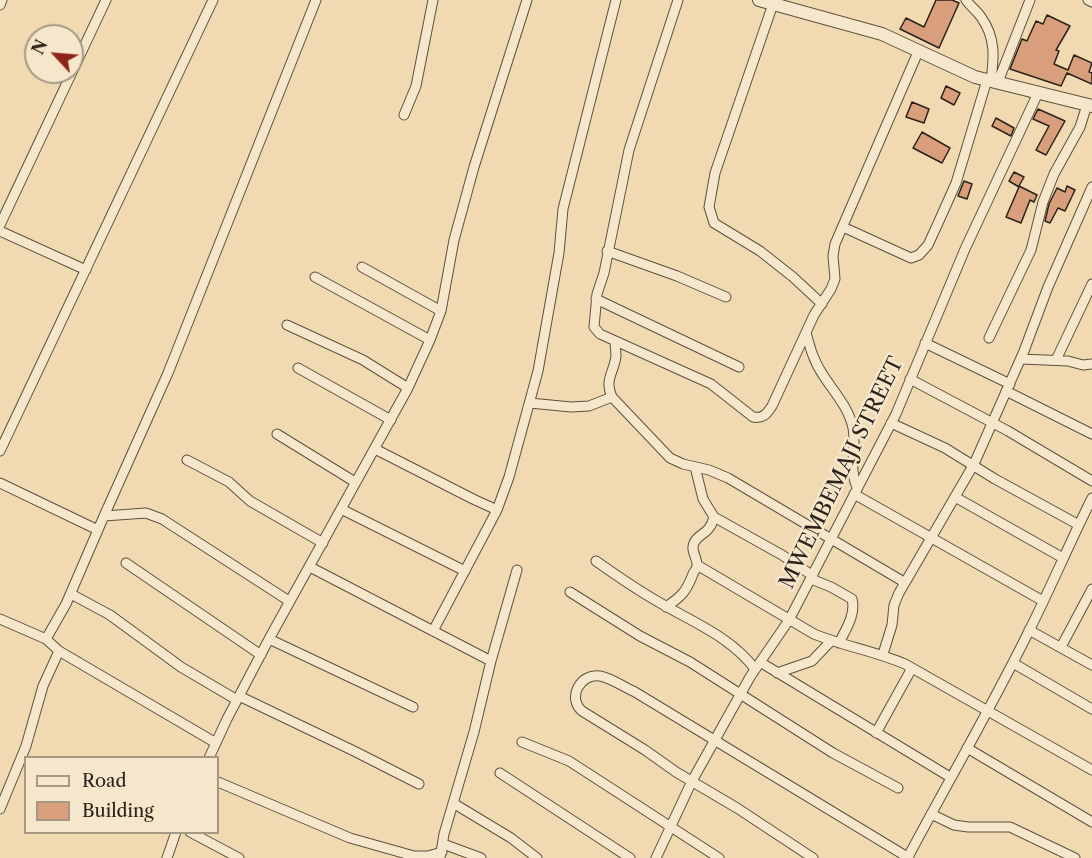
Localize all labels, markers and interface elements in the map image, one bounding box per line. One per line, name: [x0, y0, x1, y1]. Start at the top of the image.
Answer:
north arrow: [24, 24, 84, 84]
text: N: [28, 36, 52, 58]
street label: MWEMBEMAJI STREET: [775, 353, 909, 593]
legend: [24, 756, 219, 834]
text: Road: [82, 770, 127, 792]
text: Building: [82, 800, 154, 822]

